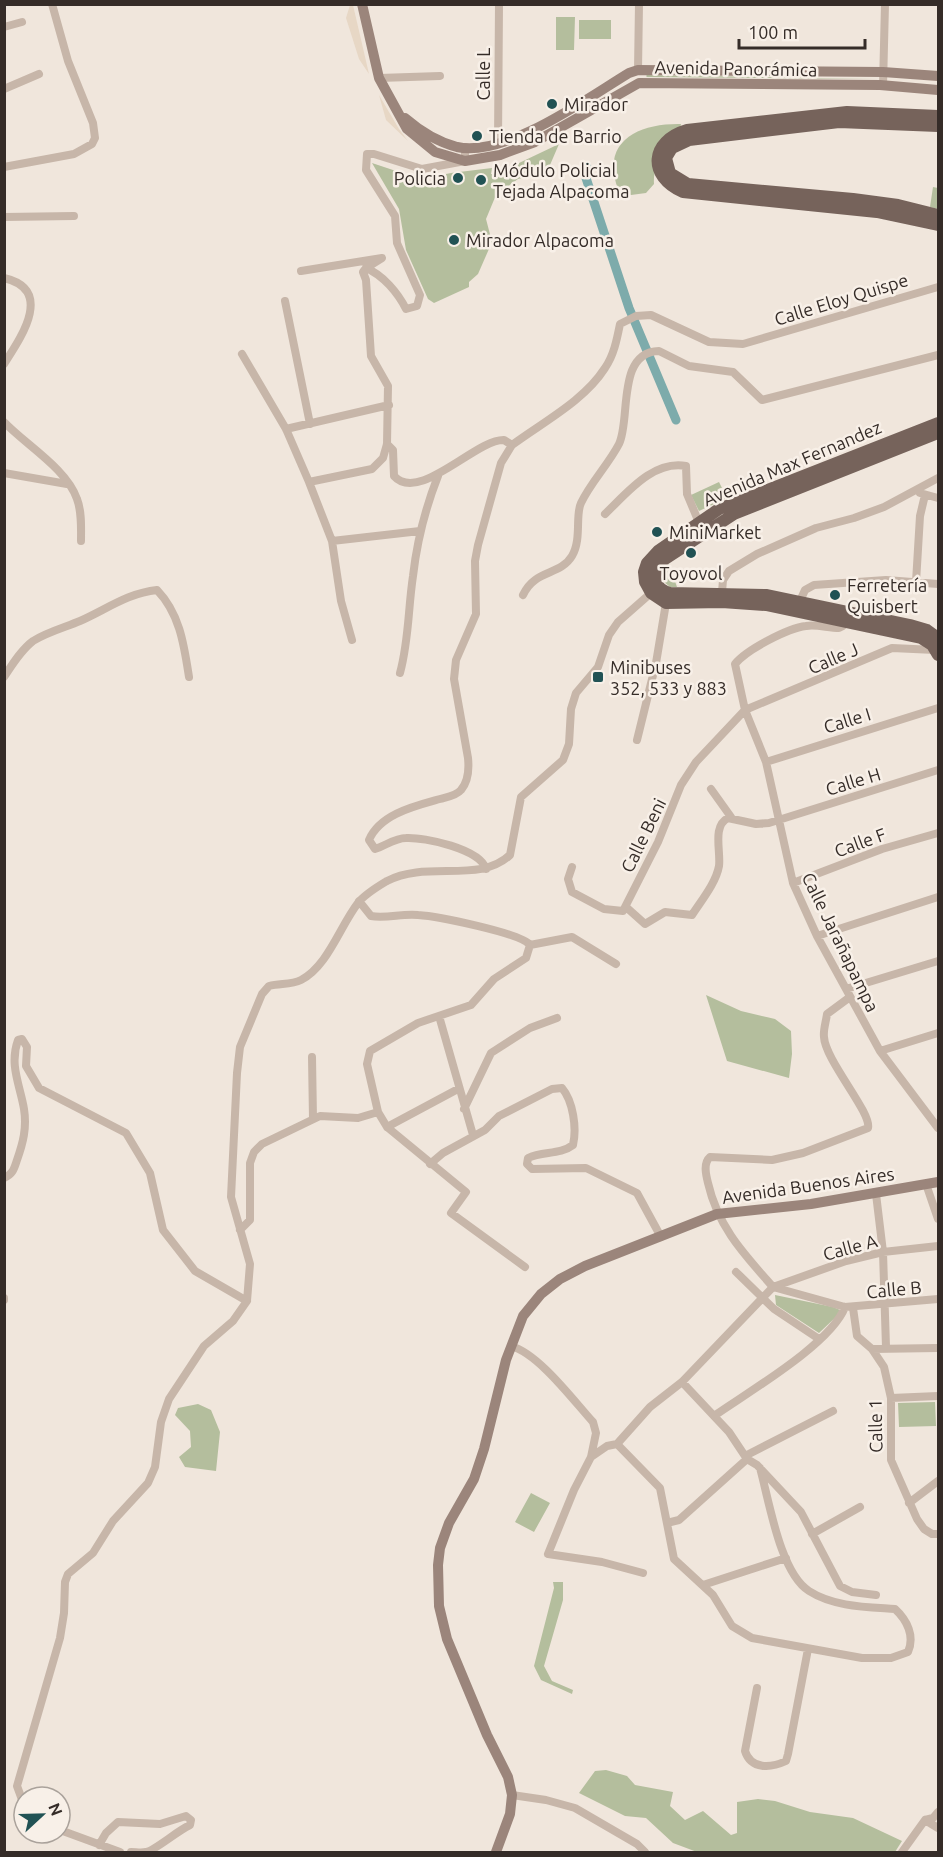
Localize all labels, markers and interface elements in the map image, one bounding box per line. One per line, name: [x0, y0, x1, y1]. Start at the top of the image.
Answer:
scale bar: [739, 12, 865, 50]
text: 100 m: [748, 22, 798, 42]
street label: Calle L: [473, 48, 493, 100]
street label: Avenida Panorámica: [654, 57, 818, 79]
place label: Mirador: [564, 94, 628, 114]
marker: Mirador: [545, 97, 559, 111]
place label: Tienda de Barrio: [489, 126, 622, 146]
marker: Tienda de Barrio: [470, 129, 484, 143]
place label: Módulo Policial Tejada Alpacoma: [493, 160, 629, 201]
place label: Policia: [394, 168, 446, 188]
marker: Policia: [451, 171, 465, 185]
marker: Módulo Policial Tejada Alpacoma: [474, 173, 488, 187]
place label: Mirador Alpacoma: [466, 230, 614, 250]
marker: Mirador Alpacoma: [447, 233, 461, 247]
street label: Calle Eloy Quispe: [772, 269, 911, 330]
street label: Avenida Max Fernandez: [700, 416, 884, 510]
place label: MiniMarket: [669, 522, 761, 542]
marker: MiniMarket: [650, 525, 664, 539]
marker: Toyovol: [684, 546, 698, 560]
place label: Toyovol: [660, 563, 723, 583]
place label: Ferretería Quisbert: [847, 575, 927, 617]
marker: Ferretería Quisbert: [828, 588, 842, 602]
street label: Calle J: [805, 639, 861, 677]
place label: Minibuses 352, 533 y 883: [610, 657, 727, 698]
marker: Minibuses 352, 533 y 883: [591, 670, 605, 684]
street label: Calle I: [821, 703, 873, 737]
street label: Calle H: [823, 763, 883, 799]
street label: Calle Beni: [617, 795, 669, 875]
street label: Calle F: [832, 823, 888, 861]
street label: Calle Jarañapampa: [799, 869, 883, 1015]
street label: Avenida Buenos Aires: [721, 1163, 896, 1207]
street label: Calle A: [821, 1230, 880, 1264]
street label: Calle B: [866, 1277, 922, 1301]
street label: Calle 1: [865, 1399, 885, 1453]
north arrow: [12, 1785, 72, 1845]
text: N: [45, 1800, 66, 1818]

